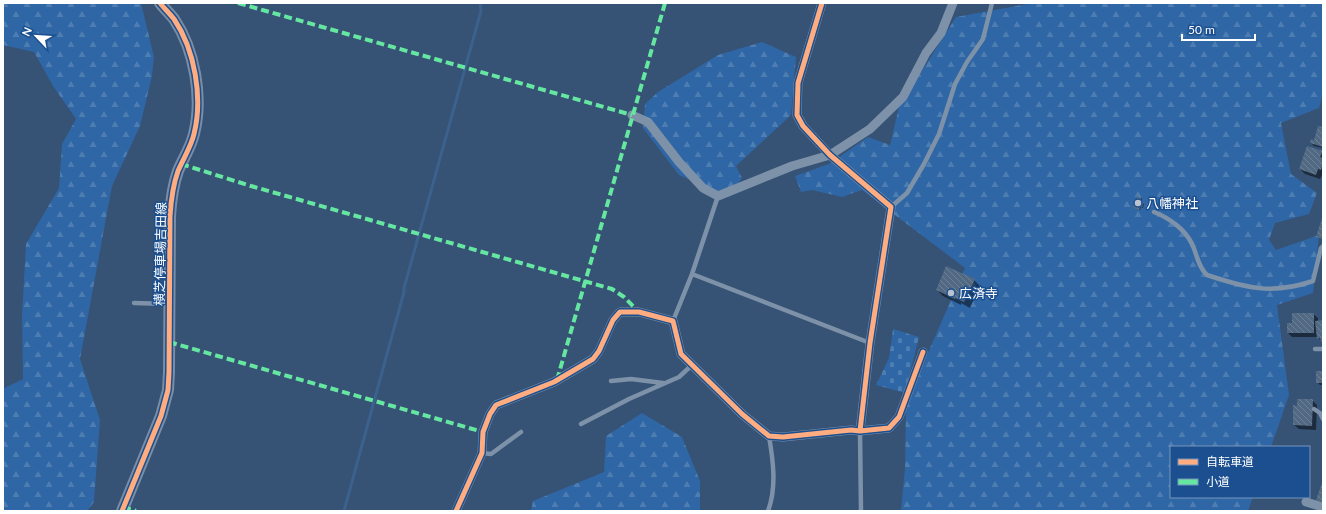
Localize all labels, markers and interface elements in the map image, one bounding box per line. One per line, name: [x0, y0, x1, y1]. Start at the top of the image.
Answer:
north arrow: [16, 16, 56, 56]
scale bar: [1182, 16, 1255, 42]
text: 50 m: [1188, 22, 1215, 37]
text: N: [19, 25, 34, 38]
place label: 八幡神社: [1146, 195, 1198, 211]
marker: 八幡神社: [1133, 198, 1143, 208]
street label: 横芝停車場吉田線: [151, 202, 169, 306]
place label: 広済寺: [959, 285, 998, 301]
marker: 広済寺: [946, 288, 956, 298]
legend: [1170, 446, 1310, 498]
text: 自転車道: [1206, 454, 1254, 469]
text: 小道: [1206, 474, 1230, 489]

